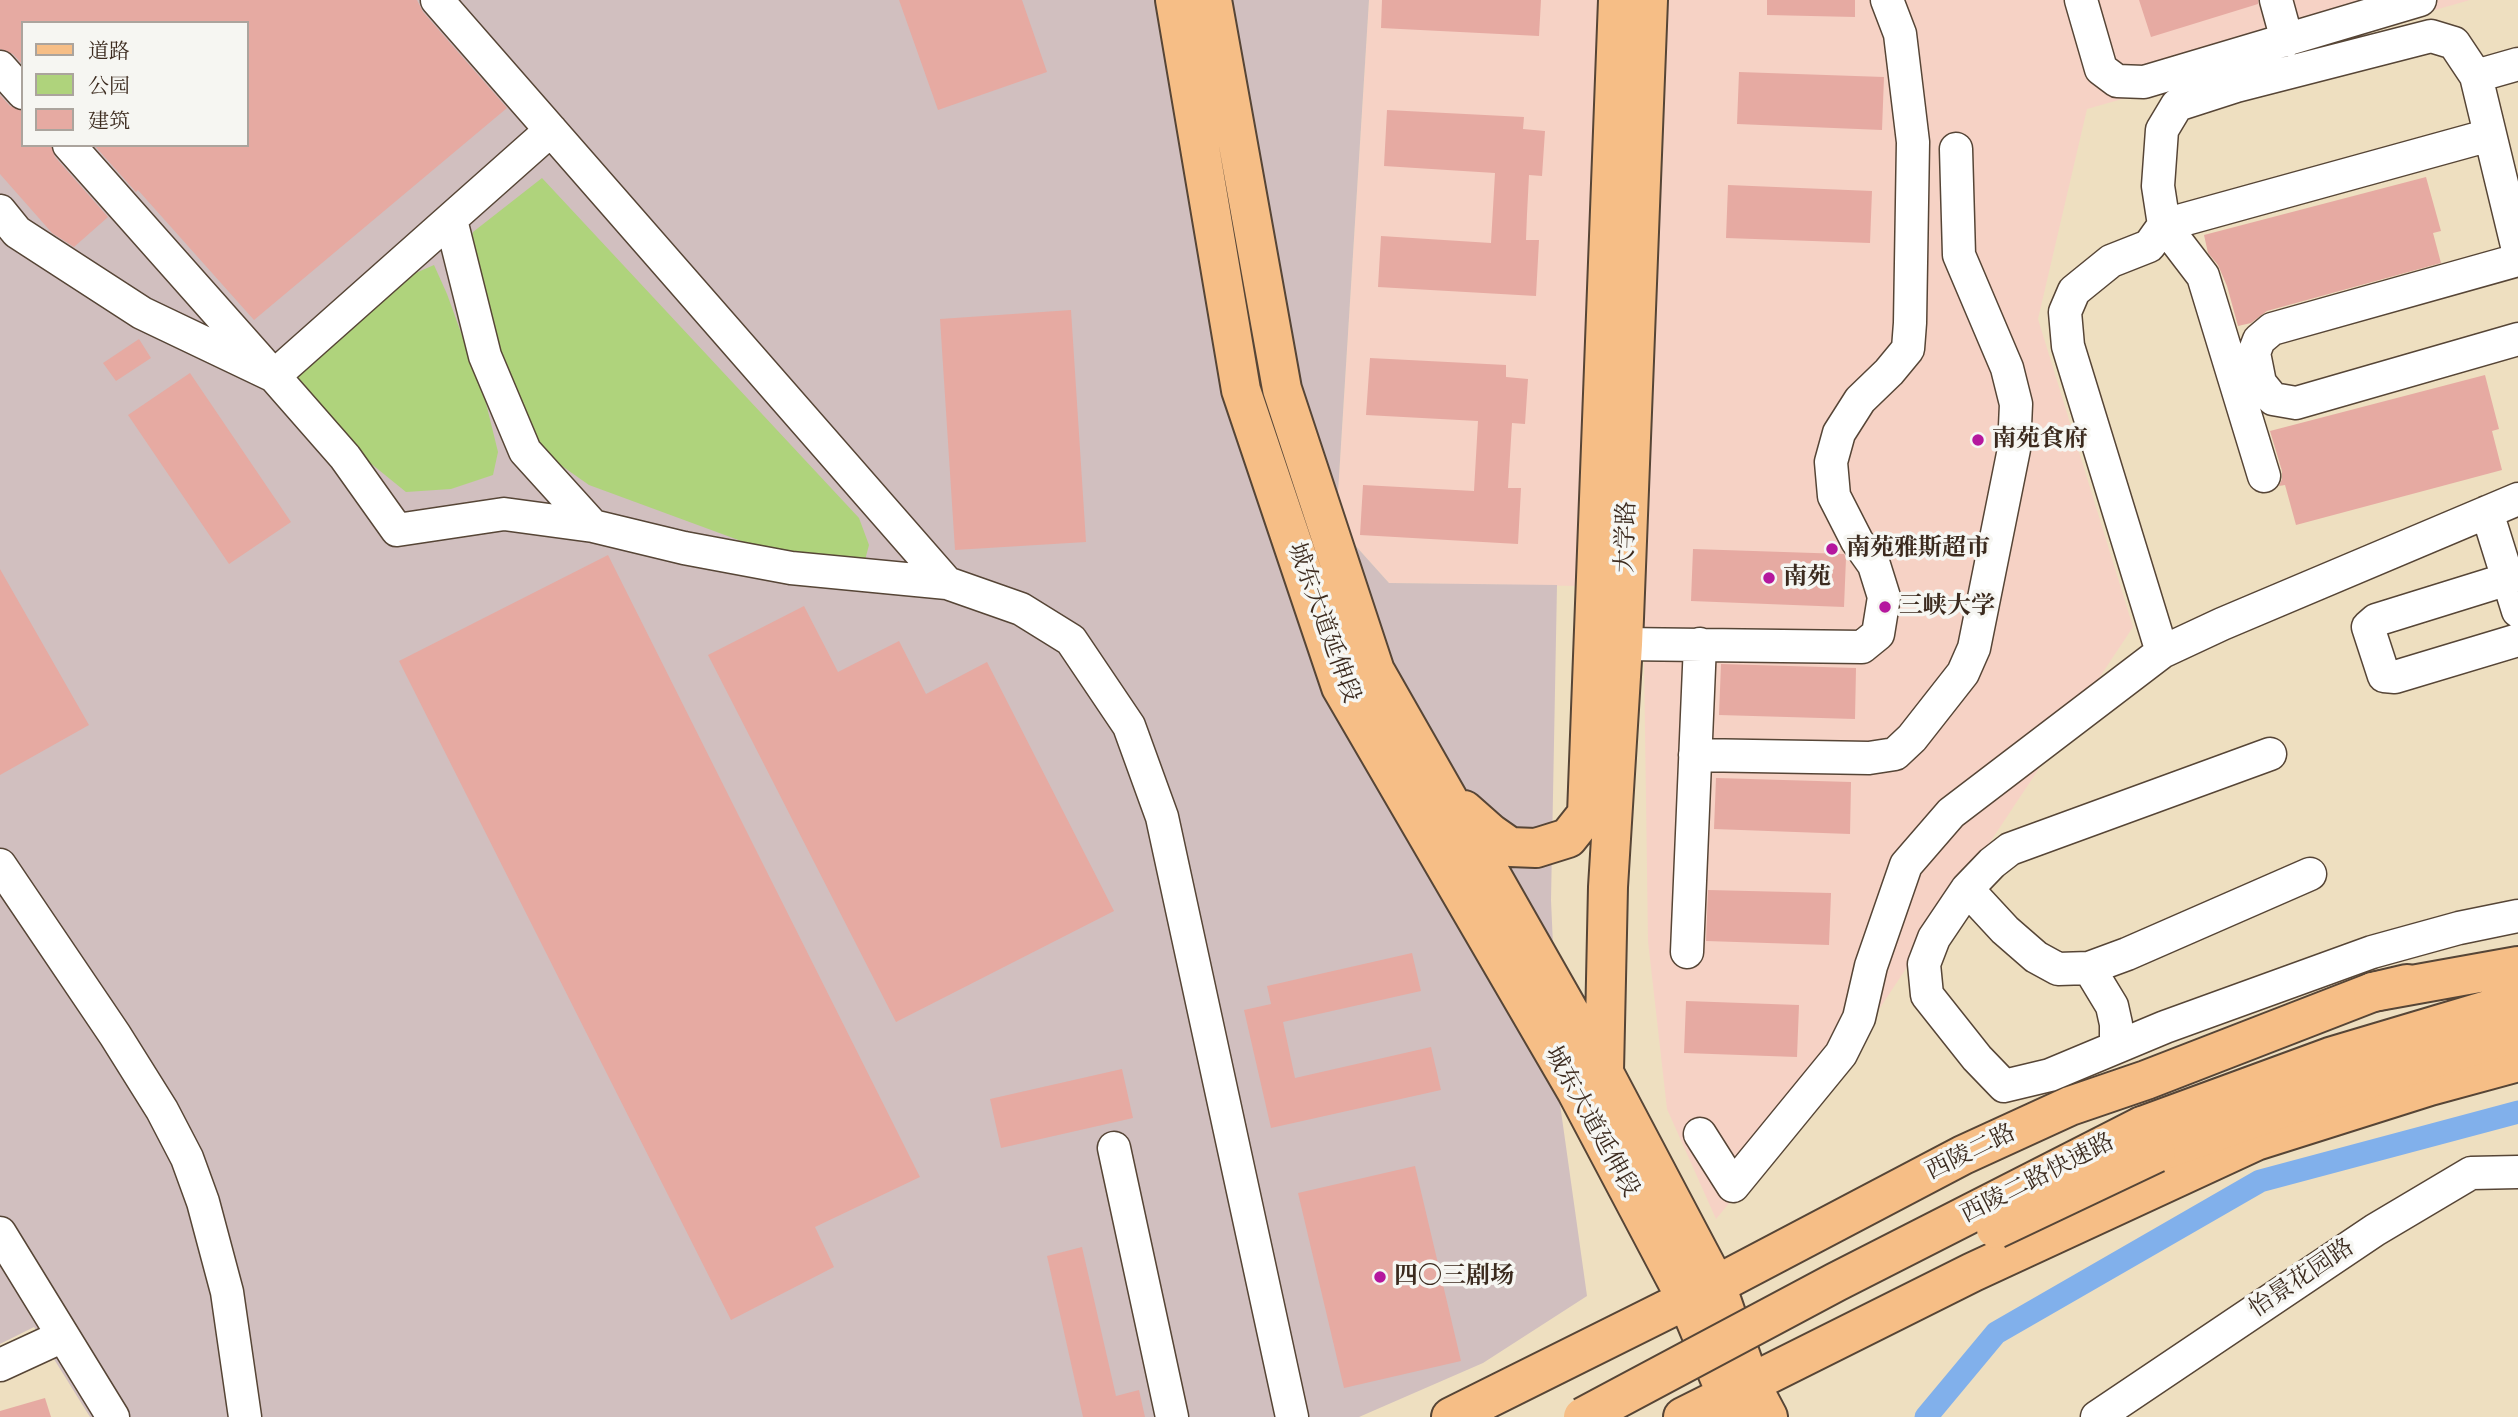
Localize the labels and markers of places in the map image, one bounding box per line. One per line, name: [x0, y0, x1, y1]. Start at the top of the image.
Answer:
place label: 南苑食府: [1992, 426, 2088, 454]
marker: 南苑食府: [1970, 432, 1986, 448]
place label: 南苑雅斯超市: [1846, 535, 1990, 563]
marker: 南苑雅斯超市: [1824, 541, 1840, 557]
place label: 南苑: [1783, 564, 1831, 592]
marker: 南苑: [1761, 570, 1777, 586]
place label: 三峡大学: [1899, 593, 1995, 621]
marker: 三峡大学: [1877, 599, 1893, 615]
place label: 四〇三剧场: [1394, 1263, 1514, 1291]
marker: 四〇三剧场: [1372, 1269, 1388, 1285]

